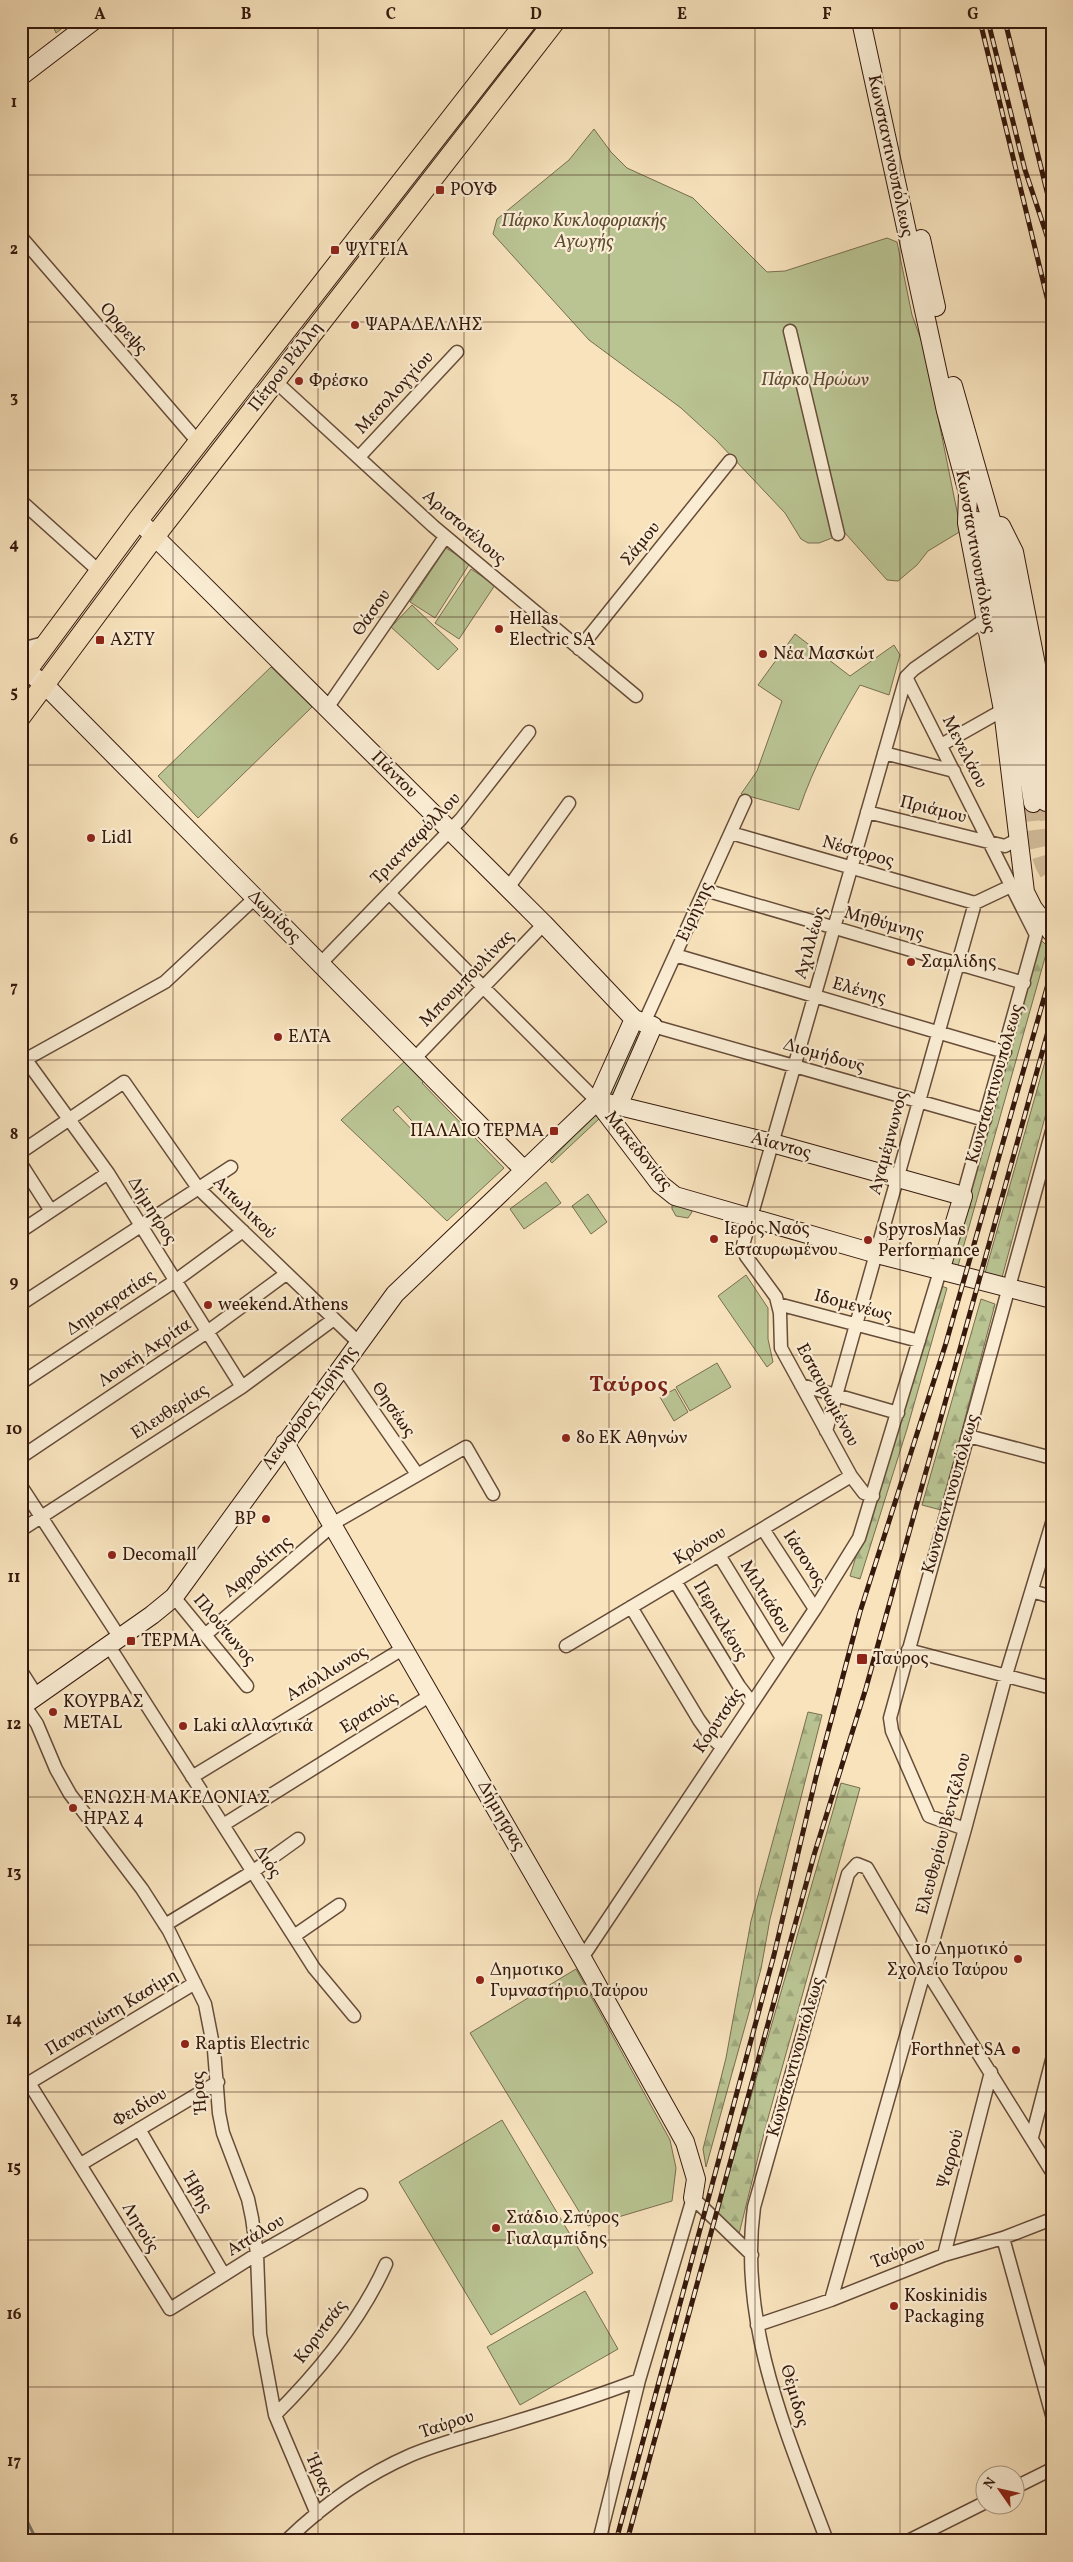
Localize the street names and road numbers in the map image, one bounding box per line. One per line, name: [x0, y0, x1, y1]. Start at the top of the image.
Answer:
street label: Κωνσταντινουπόλεως: [861, 72, 919, 240]
street label: Ορφεψς: [93, 297, 153, 361]
street label: Πέτρου Ράλλη: [243, 317, 329, 417]
street label: Μεσολογγίου: [350, 346, 440, 440]
street label: Κωνσταντινουπόλεως: [948, 468, 1002, 636]
street label: Αριστοτέλους: [417, 484, 511, 572]
street label: Σάμου: [615, 516, 667, 572]
street label: Θάσου: [347, 584, 397, 642]
street label: Μενελάου: [935, 711, 993, 793]
street label: Πάντου: [365, 746, 423, 804]
street label: Τριανταφύλλου: [365, 787, 467, 891]
street label: Πριάμου: [897, 790, 969, 830]
street label: Νέστορος: [819, 830, 897, 874]
street label: Ειρήνης: [671, 878, 719, 946]
street label: Δωρίδος: [242, 885, 306, 949]
street label: Μηθύμνης: [841, 901, 927, 947]
street label: Αχιλλέως: [789, 904, 833, 982]
street label: Μπουμπουλίνας: [414, 925, 520, 1033]
street label: Ελένης: [829, 971, 889, 1011]
street label: Κωνσταντινουπόλεως: [960, 1001, 1030, 1167]
street label: Διομήδους: [780, 1032, 868, 1080]
street label: Αγαμέμνωνος: [863, 1088, 915, 1198]
street label: Μακεδονίας: [598, 1106, 678, 1196]
street label: Αίαντος: [748, 1126, 814, 1166]
street label: Αιτωλικού: [207, 1171, 281, 1245]
street label: Δήμητρος: [121, 1172, 183, 1250]
street label: Δημοκρατίας: [61, 1264, 161, 1342]
street label: Ιδομενέως: [811, 1284, 895, 1328]
street label: Λουκή Ακρίτα: [93, 1312, 197, 1394]
street label: Εσταυρωμένου: [789, 1339, 865, 1451]
street label: Λεωφόρος Ειρήνης: [256, 1341, 364, 1475]
street label: Θησέως: [365, 1377, 421, 1443]
street label: Ελευθερίας: [127, 1378, 213, 1446]
street label: Κωνσταντινουπόλεως: [916, 1411, 986, 1577]
street label: Κρόνου: [669, 1520, 731, 1572]
street label: Ιάσονος: [776, 1526, 832, 1592]
street label: Αφροδίτης: [218, 1530, 298, 1604]
street label: Μιλτιάδου: [733, 1555, 797, 1639]
street label: Περικλέους: [686, 1576, 754, 1666]
street label: Πλούτωνος: [187, 1589, 261, 1671]
street label: Απόλλωνος: [282, 1640, 372, 1708]
street label: Κορυτσάς: [688, 1683, 750, 1759]
street label: Ερατούς: [335, 1686, 403, 1740]
street label: Ελευθερίου Βενιζέλου: [910, 1750, 978, 1918]
street label: Δήμητρας: [471, 1776, 531, 1856]
street label: Διός: [247, 1841, 287, 1883]
street label: Παναγιώτη Κασίμη: [41, 1963, 183, 2063]
street label: Κωνσταντινουπόλεως: [761, 1974, 831, 2140]
street label: Ήρας: [186, 2070, 214, 2116]
street label: Φειδίου: [108, 2082, 172, 2134]
street label: Ψαρρού: [931, 2127, 971, 2191]
street label: Ήβης: [175, 2167, 218, 2217]
street label: Λητούς: [115, 2198, 165, 2258]
street label: Αττάλου: [222, 2209, 290, 2263]
street label: Ταύρου: [867, 2232, 929, 2276]
street label: Κορυτσάς: [289, 2295, 353, 2369]
street label: Θέμιδος: [773, 2362, 815, 2430]
street label: Ταύρου: [416, 2404, 478, 2446]
street label: Ήρας: [298, 2449, 339, 2499]

